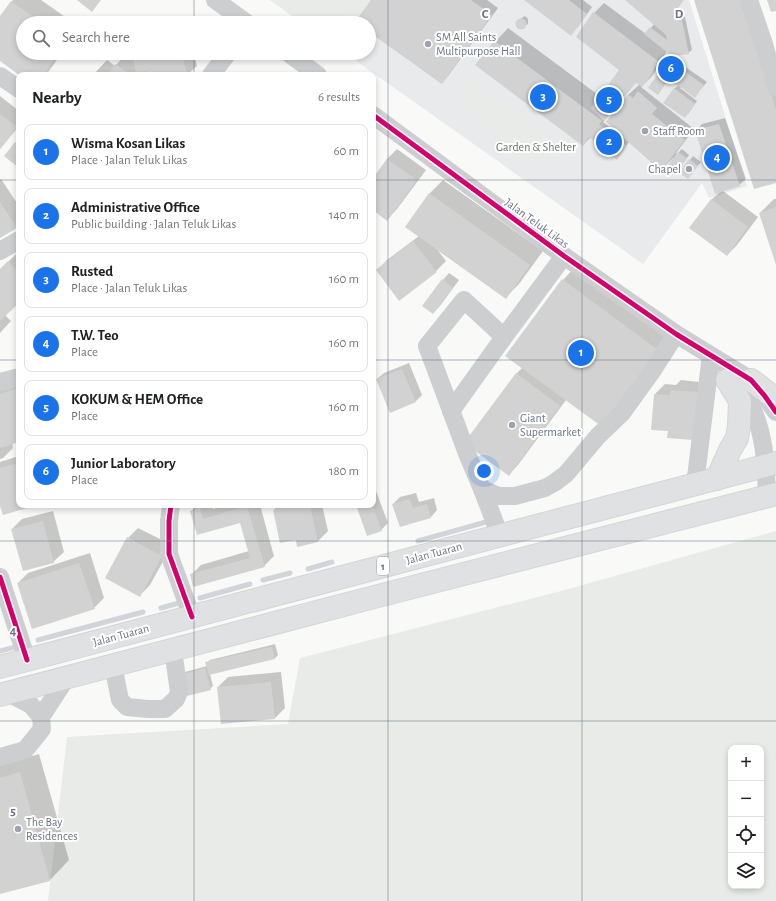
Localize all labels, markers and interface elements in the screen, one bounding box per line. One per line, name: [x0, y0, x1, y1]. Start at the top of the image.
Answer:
text: C: [482, 8, 489, 21]
text: D: [675, 8, 684, 21]
search box: [16, 16, 376, 60]
icon: search: [30, 27, 52, 49]
text: Search here: [62, 30, 130, 45]
place label: SM All Saints Multipurpose Hall: [436, 31, 520, 57]
marker: SM All Saints Multipurpose Hall: [423, 39, 433, 49]
pin: 6: [658, 54, 684, 84]
pin: 3: [530, 82, 556, 112]
pin: 5: [596, 85, 622, 115]
text: Nearby: [32, 89, 82, 106]
text: 6 results: [318, 91, 360, 104]
place label: Staff Room: [653, 125, 705, 137]
marker: Staff Room: [640, 126, 650, 136]
pin: 2: [596, 127, 622, 157]
text: Wisma Kosan Likas: [71, 136, 185, 151]
park label: Garden & Shelter: [496, 141, 576, 153]
pin: 4: [704, 143, 730, 173]
text: 1: [44, 145, 48, 158]
text: 60 m: [333, 145, 359, 158]
text: Place · Jalan Teluk Likas: [71, 154, 187, 167]
place label: Chapel: [648, 163, 681, 175]
marker: Chapel: [684, 164, 694, 174]
street label: Jalan Teluk Likas: [503, 196, 571, 250]
text: Administrative Office: [71, 200, 200, 215]
text: 2: [43, 209, 49, 222]
text: 140 m: [329, 209, 359, 222]
text: Public building · Jalan Teluk Likas: [71, 218, 236, 231]
text: Rusted: [71, 264, 113, 279]
text: 3: [43, 273, 49, 286]
text: 160 m: [329, 273, 359, 286]
text: Place · Jalan Teluk Likas: [71, 282, 187, 295]
text: T.W. Teo: [71, 328, 119, 343]
text: 4: [43, 337, 49, 350]
text: 160 m: [329, 337, 359, 350]
pin: 1: [568, 338, 594, 368]
text: Place: [71, 346, 98, 359]
text: KOKUM & HEM Office: [71, 392, 203, 407]
text: 5: [43, 401, 49, 414]
text: 160 m: [329, 401, 359, 414]
text: Place: [71, 410, 98, 423]
place label: Giant Supermarket: [520, 412, 581, 438]
marker: Giant Supermarket: [507, 420, 517, 430]
text: Junior Laboratory: [71, 456, 176, 471]
your location: [474, 461, 494, 481]
text: 6: [43, 465, 49, 478]
text: 180 m: [329, 465, 359, 478]
text: Place: [71, 474, 98, 487]
street label: Jalan Tuaran: [405, 540, 463, 566]
road number: 1: [377, 557, 389, 575]
street label: Jalan Tuaran: [92, 622, 150, 648]
text: 4: [10, 625, 17, 638]
map controls: [728, 745, 764, 889]
button: +: [728, 745, 764, 781]
button: −: [728, 781, 764, 817]
text: 5: [10, 805, 16, 818]
place label: The Bay Residences: [26, 816, 78, 842]
button: locate: [728, 817, 764, 853]
marker: The Bay Residences: [13, 824, 23, 834]
button: layers: [728, 853, 764, 889]

